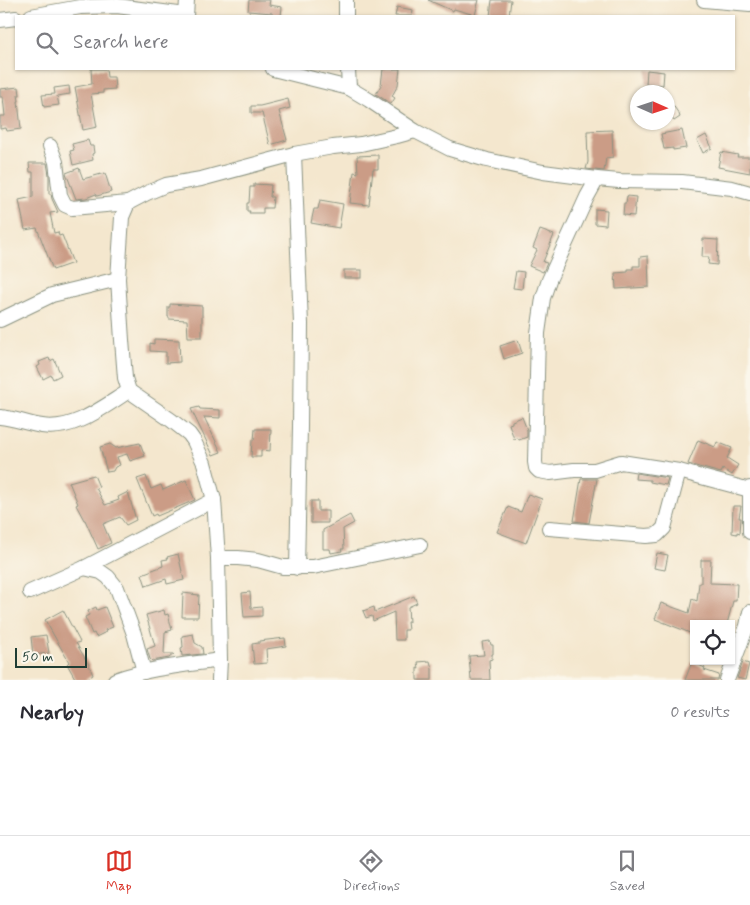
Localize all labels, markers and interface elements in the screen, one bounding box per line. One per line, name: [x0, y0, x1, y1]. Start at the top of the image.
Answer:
search box: [15, 15, 735, 70]
icon: search: [33, 29, 61, 57]
text: Search here: [73, 30, 169, 55]
north arrow: [630, 85, 675, 130]
map controls: [690, 620, 735, 665]
button: locate: [690, 620, 735, 665]
scale bar: [15, 645, 88, 668]
text: 50 m: [22, 648, 53, 666]
text: Nearby: [20, 699, 84, 727]
text: 0 results: [670, 702, 730, 723]
tab: Map: [105, 847, 133, 895]
tab: Directions: [343, 847, 400, 895]
tab: Saved: [610, 847, 645, 895]

